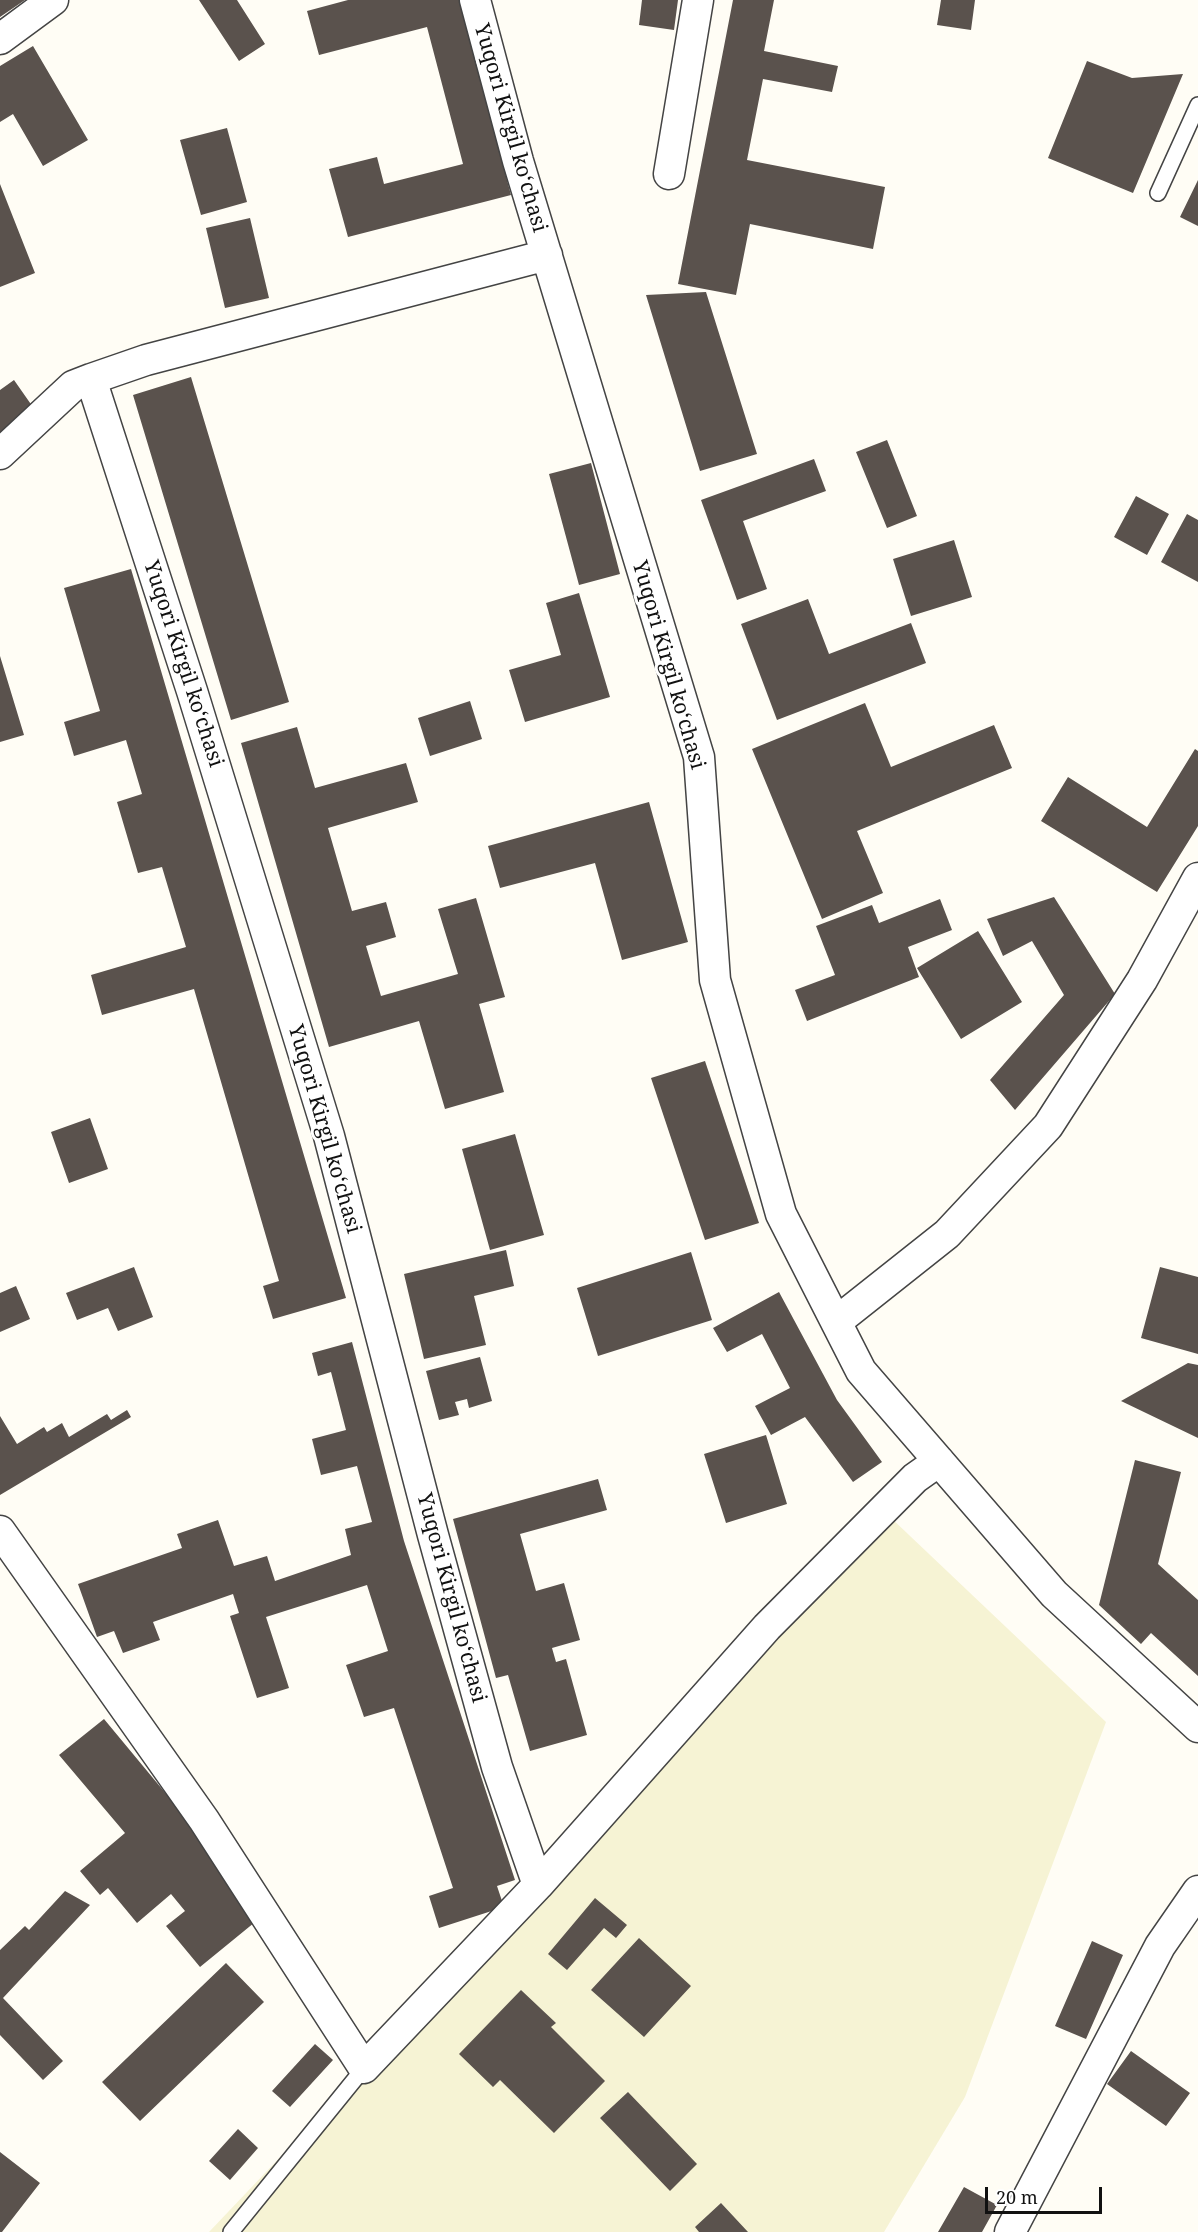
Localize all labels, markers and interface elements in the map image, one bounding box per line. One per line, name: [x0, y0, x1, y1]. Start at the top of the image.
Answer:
street label: Yuqori Kirgil koʻchasi: [468, 21, 552, 235]
street label: Yuqori Kirgil koʻchasi: [138, 558, 228, 770]
street label: Yuqori Kirgil koʻchasi: [626, 558, 710, 772]
street label: Yuqori Kirgil koʻchasi: [282, 1022, 366, 1236]
street label: Yuqori Kirgil koʻchasi: [411, 1491, 491, 1705]
scale bar: [988, 2175, 1105, 2213]
text: 20 m: [996, 2185, 1038, 2209]

